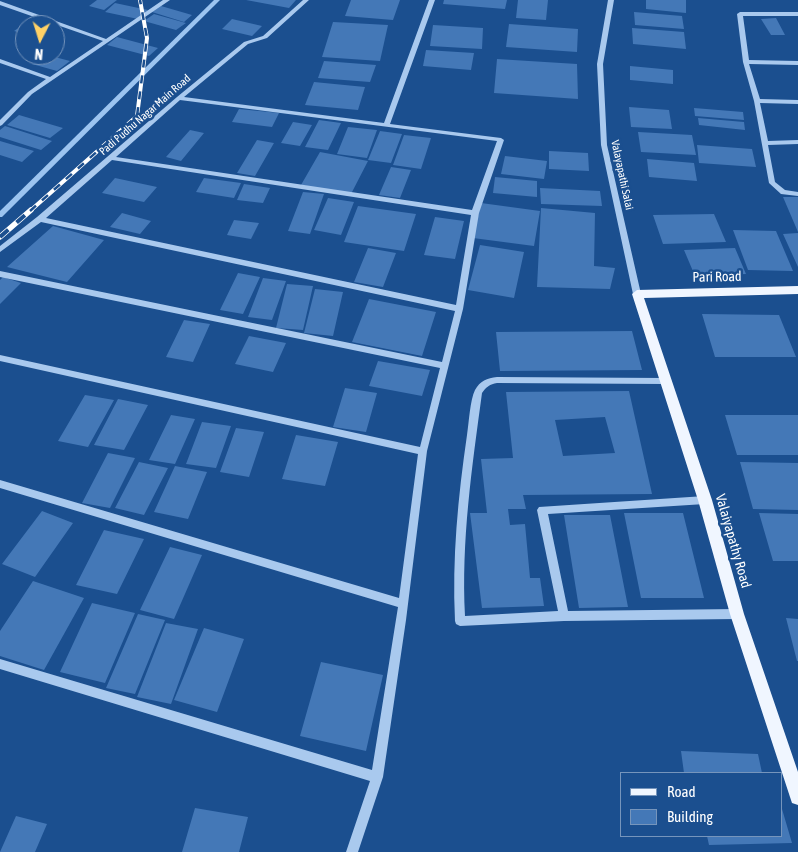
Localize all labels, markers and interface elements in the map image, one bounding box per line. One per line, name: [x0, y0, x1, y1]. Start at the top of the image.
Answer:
north arrow: [15, 15, 65, 65]
text: N: [34, 46, 44, 62]
street label: Padi Pudhu Nagar Main Road: [97, 72, 193, 158]
street label: Valayapathi Salai: [608, 139, 636, 211]
street label: Pari Road: [692, 268, 742, 286]
street label: Valaiyapathy Road: [712, 492, 754, 590]
legend: [620, 772, 783, 837]
text: Road: [667, 783, 696, 800]
text: Building: [667, 808, 713, 825]

